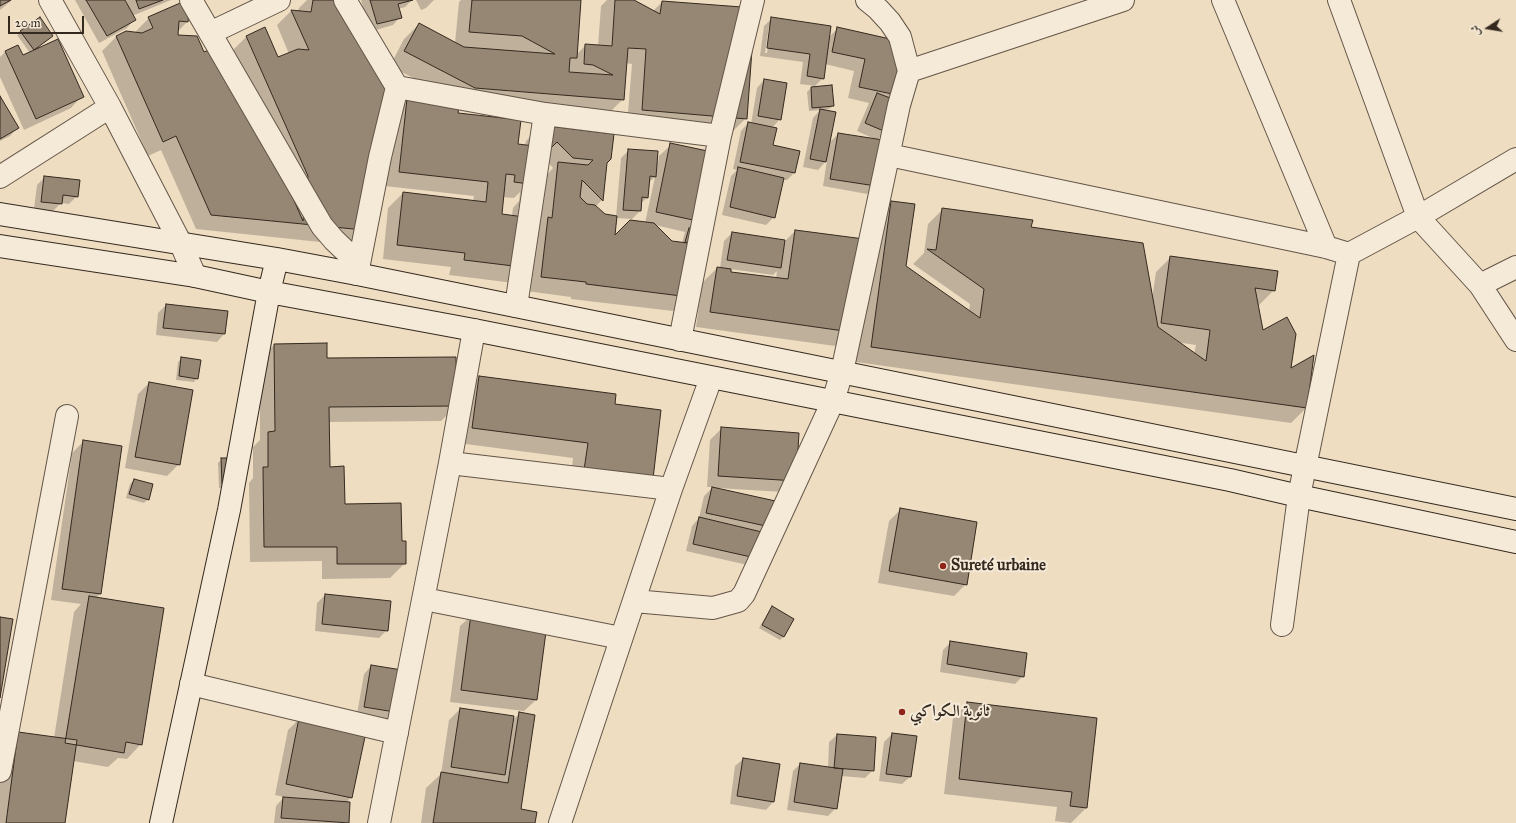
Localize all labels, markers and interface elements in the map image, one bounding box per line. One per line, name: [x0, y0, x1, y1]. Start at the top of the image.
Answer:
scale bar: [10, 8, 86, 34]
north arrow: [1468, 8, 1508, 48]
text: 20 m: [15, 16, 41, 30]
text: ش: [1468, 24, 1483, 37]
place label: Sureté urbaine: [951, 556, 1046, 576]
marker: Sureté urbaine: [938, 561, 948, 571]
place label: ثانوية الكواكبي: [910, 702, 990, 722]
marker: ثانوية الكواكبي: [897, 707, 907, 717]

